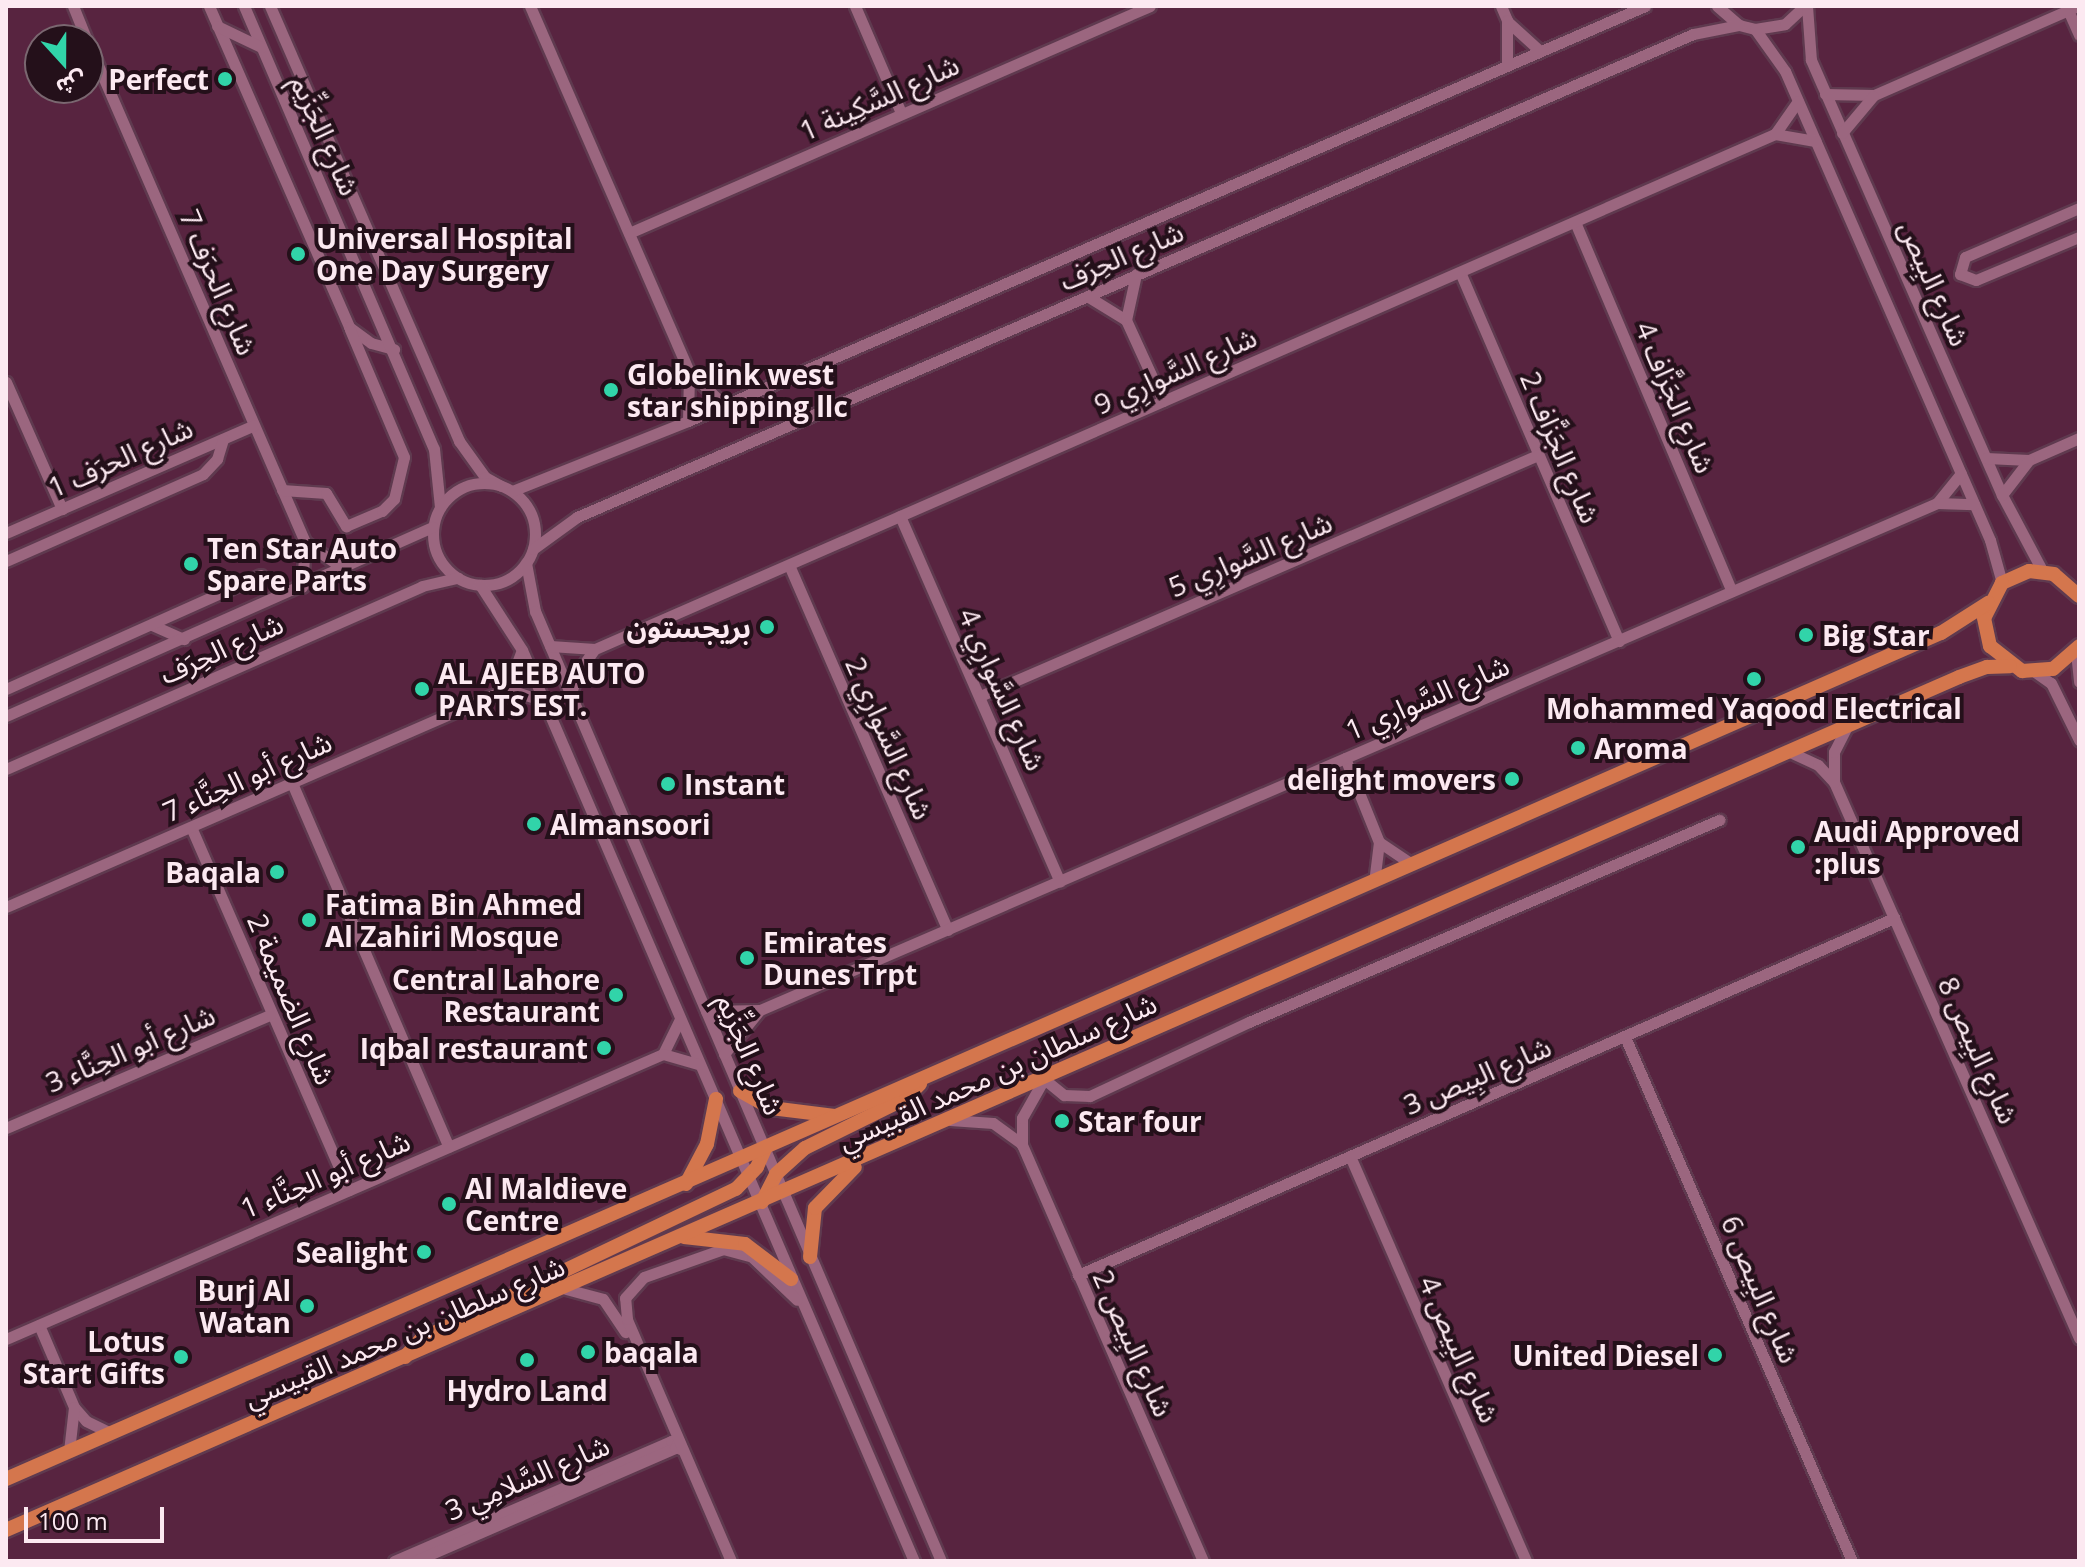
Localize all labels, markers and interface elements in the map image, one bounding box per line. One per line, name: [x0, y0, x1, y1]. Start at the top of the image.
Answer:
north arrow: [24, 24, 104, 104]
street label: شارع السَّكِينة 1: [794, 47, 964, 147]
place label: Perfect: [108, 62, 209, 96]
text: ش: [52, 65, 91, 104]
marker: Perfect: [216, 70, 234, 88]
street label: شارع الجَزِّيم: [285, 70, 367, 200]
street label: شارع الحرَف 7: [173, 204, 265, 360]
street label: شارع الحِرَف: [1054, 214, 1188, 296]
street label: شارع البِيص: [1892, 215, 1978, 351]
place label: Universal Hospital One Day Surgery: [316, 221, 572, 287]
marker: Universal Hospital One Day Surgery: [287, 243, 309, 265]
street label: شارع الجَزَّاف 4: [1629, 316, 1723, 478]
street label: شارع السَّوارِي 9: [1089, 319, 1261, 421]
place label: Globelink west star shipping llc: [627, 357, 848, 423]
street label: شارع الجَزَّاف 2: [1514, 366, 1608, 528]
marker: Globelink west star shipping llc: [602, 381, 620, 399]
street label: شارع الحرَف 1: [43, 410, 197, 504]
street label: شارع السَّوارِي 5: [1163, 504, 1337, 604]
place label: Ten Star Auto Spare Parts: [207, 531, 397, 597]
marker: Ten Star Auto Spare Parts: [182, 555, 200, 573]
street label: شارع السَّوارِي 4: [952, 603, 1054, 775]
street label: شارع الحِرَف: [154, 606, 288, 690]
place label: بريجستون: [627, 610, 751, 644]
marker: بريجستون: [758, 618, 776, 636]
place label: Big Star: [1822, 618, 1930, 652]
marker: Big Star: [1797, 626, 1815, 644]
street label: شارع السَّوارِي 1: [1340, 647, 1514, 747]
street label: شارع السَّوارِي 2: [839, 652, 941, 824]
place label: AL AJEEB AUTO PARTS EST.: [438, 656, 645, 722]
marker: Mohammed Yaqood Electrical: [1745, 670, 1763, 688]
marker: AL AJEEB AUTO PARTS EST.: [413, 680, 431, 698]
place label: Mohammed Yaqood Electrical: [1546, 691, 1962, 725]
street label: شارع أبو الحِنَّاء 7: [158, 724, 336, 828]
place label: Aroma: [1594, 731, 1688, 765]
marker: Aroma: [1569, 739, 1587, 757]
place label: delight movers: [1287, 762, 1496, 796]
place label: Instant: [684, 767, 785, 801]
marker: delight movers: [1503, 770, 1521, 788]
marker: Instant: [659, 775, 677, 793]
place label: Almansoori: [550, 807, 711, 841]
place label: Audi Approved :plus: [1814, 814, 2020, 880]
marker: Almansoori: [525, 815, 543, 833]
marker: Audi Approved :plus: [1789, 838, 1807, 856]
place label: Baqala: [165, 855, 261, 889]
marker: Baqala: [268, 863, 286, 881]
place label: Fatima Bin Ahmed Al Zahiri Mosque: [325, 887, 582, 953]
street label: شارع الضميمة 2: [241, 909, 343, 1089]
marker: Fatima Bin Ahmed Al Zahiri Mosque: [300, 911, 318, 929]
place label: Emirates Dunes Trpt: [763, 925, 917, 991]
marker: Emirates Dunes Trpt: [738, 949, 756, 967]
place label: Central Lahore Restaurant: [392, 962, 600, 1028]
street label: شارع البِيص 8: [1932, 971, 2026, 1129]
street label: شارع سلطان بن محمد القبيسي: [833, 985, 1161, 1157]
marker: Central Lahore Restaurant: [607, 986, 625, 1004]
street label: شارع الجَزِّيم: [711, 989, 791, 1119]
street label: شارع أبو الحِنَّاء 3: [40, 997, 220, 1099]
street label: شارع البِيص 3: [1398, 1029, 1556, 1121]
place label: Iqbal restaurant: [360, 1031, 588, 1065]
marker: Iqbal restaurant: [595, 1039, 613, 1057]
place label: Star four: [1078, 1104, 1202, 1138]
marker: Star four: [1053, 1112, 1071, 1130]
street label: شارع أبو الحِنَّاء 1: [235, 1123, 415, 1225]
place label: Al Maldieve Centre: [465, 1171, 627, 1237]
marker: Al Maldieve Centre: [440, 1195, 458, 1213]
street label: شارع البِيص 6: [1715, 1210, 1807, 1368]
place label: Sealight: [296, 1235, 408, 1269]
marker: Sealight: [415, 1243, 433, 1261]
street label: شارع سلطان بن محمد القبيسي: [239, 1248, 569, 1414]
street label: شارع البِيص 2: [1087, 1264, 1181, 1422]
street label: شارع البِيص 4: [1413, 1270, 1507, 1428]
place label: Burj Al Watan: [197, 1273, 291, 1339]
marker: Burj Al Watan: [298, 1297, 316, 1315]
place label: Lotus Start Gifts: [23, 1324, 165, 1390]
place label: baqala: [604, 1335, 699, 1369]
place label: United Diesel: [1512, 1338, 1699, 1372]
marker: baqala: [579, 1343, 597, 1361]
marker: United Diesel: [1706, 1346, 1724, 1364]
marker: Lotus Start Gifts: [172, 1348, 190, 1366]
marker: Hydro Land: [518, 1351, 536, 1369]
place label: Hydro Land: [446, 1373, 608, 1407]
street label: شارع السَّلامِي 3: [440, 1427, 614, 1527]
scale bar: [28, 1491, 168, 1541]
text: 100 m: [38, 1504, 108, 1537]

